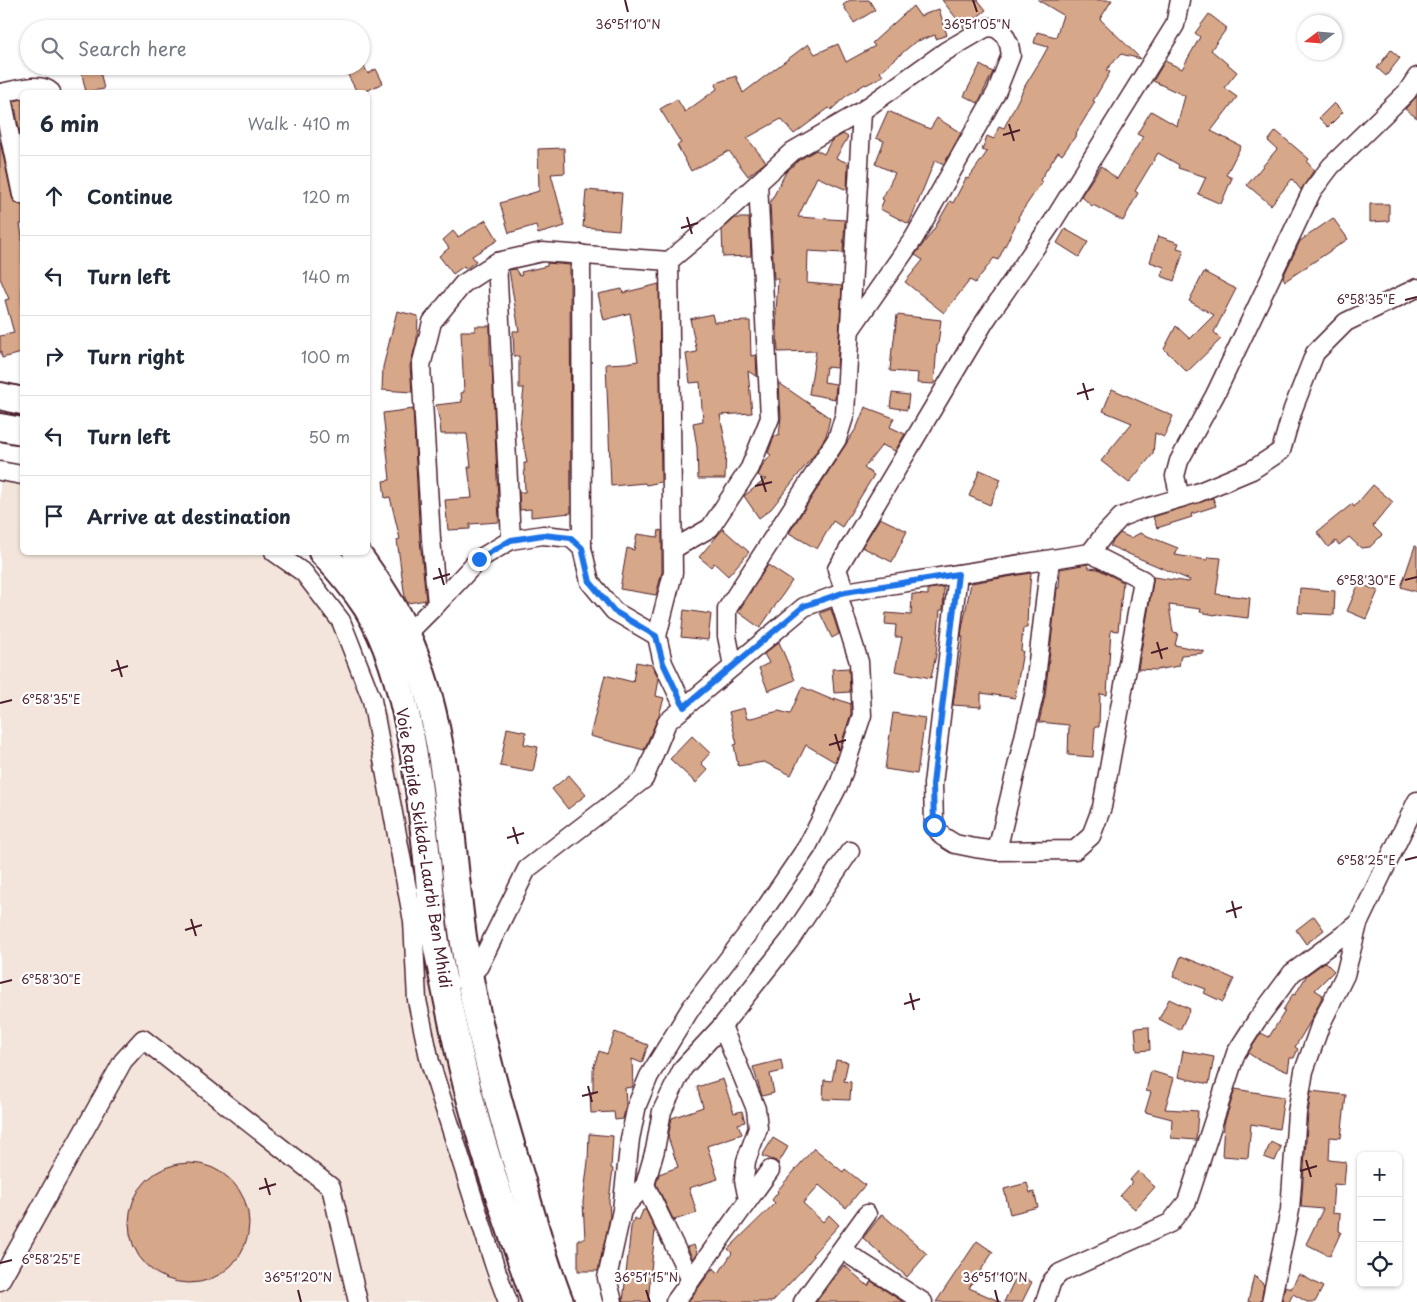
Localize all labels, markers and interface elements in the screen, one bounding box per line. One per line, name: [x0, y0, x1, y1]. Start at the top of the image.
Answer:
text: 36°51'10"N: [595, 15, 661, 33]
text: 36°51'05"N: [943, 15, 1011, 33]
north arrow: [1297, 15, 1342, 60]
search box: [20, 20, 370, 75]
icon: search: [38, 34, 66, 62]
text: Search here: [78, 34, 187, 62]
text: 6 min: [40, 107, 99, 139]
text: Walk · 410 m: [248, 111, 350, 135]
icon: ahead: [40, 182, 68, 210]
text: Continue: [87, 182, 173, 210]
text: 120 m: [303, 184, 350, 208]
icon: left: [40, 262, 68, 290]
text: Turn left: [87, 262, 171, 290]
text: 140 m: [302, 264, 350, 288]
text: 6°58'35"E: [1337, 290, 1396, 308]
icon: right: [40, 342, 68, 370]
text: Turn right: [87, 342, 185, 370]
text: 100 m: [301, 344, 350, 368]
icon: left: [40, 422, 68, 450]
text: Turn left: [87, 422, 171, 450]
text: 50 m: [309, 424, 350, 448]
icon: arrive: [40, 502, 68, 530]
text: Arrive at destination: [87, 502, 291, 530]
route end: [468, 548, 491, 571]
text: 6°58'30"E: [1336, 571, 1396, 589]
text: 6°58'35"E: [22, 690, 81, 708]
street label: Voie Rapide Skikda-Laarbi Ben Mhidi: [391, 706, 459, 990]
route start: [923, 814, 946, 837]
text: 6°58'25"E: [1336, 851, 1396, 869]
text: 6°58'30"E: [21, 970, 81, 988]
map controls: [1357, 1152, 1402, 1287]
button: +: [1357, 1152, 1402, 1197]
button: −: [1357, 1197, 1402, 1242]
button: locate: [1357, 1242, 1402, 1287]
text: 6°58'25"E: [21, 1250, 81, 1268]
text: 36°51'20"N: [264, 1268, 332, 1286]
text: 36°51'15"N: [614, 1268, 678, 1286]
text: 36°51'10"N: [962, 1268, 1028, 1286]

